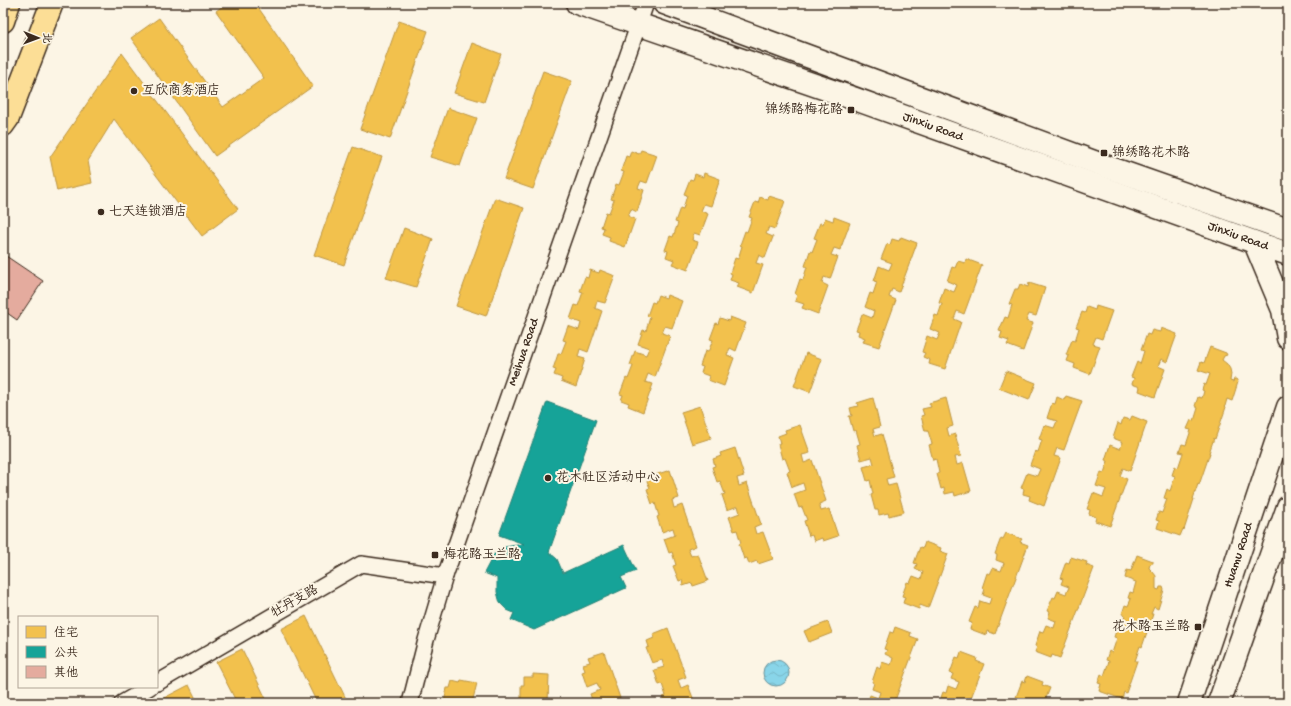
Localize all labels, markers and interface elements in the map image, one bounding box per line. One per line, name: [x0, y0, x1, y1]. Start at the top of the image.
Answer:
north arrow: [18, 18, 58, 58]
text: 北: [40, 33, 52, 44]
place label: 互欣商务酒店: [142, 82, 220, 99]
marker: 互欣商务酒店: [129, 86, 139, 96]
place label: 锦绣路梅花路: [765, 101, 843, 118]
marker: 锦绣路梅花路: [846, 105, 856, 115]
street label: Jinxiu Road: [901, 109, 967, 145]
place label: 锦绣路花木路: [1112, 145, 1190, 161]
marker: 锦绣路花木路: [1099, 148, 1109, 158]
place label: 七天连锁酒店: [109, 203, 187, 220]
marker: 七天连锁酒店: [96, 207, 106, 217]
street label: Jinxiu Road: [1206, 218, 1272, 254]
street label: Meihua Road: [505, 315, 543, 388]
place label: 花木社区活动中心: [556, 470, 660, 486]
marker: 花木社区活动中心: [543, 473, 553, 483]
street label: Huamu Road: [1221, 519, 1257, 589]
place label: 梅花路玉兰路: [443, 546, 521, 563]
marker: 梅花路玉兰路: [430, 550, 440, 560]
street label: 牡丹支路: [268, 582, 321, 621]
legend: [18, 616, 158, 688]
place label: 花木路玉兰路: [1112, 618, 1190, 635]
marker: 花木路玉兰路: [1193, 622, 1203, 632]
text: 住宅: [54, 626, 78, 641]
text: 公共: [54, 646, 78, 661]
text: 其他: [54, 665, 78, 681]

